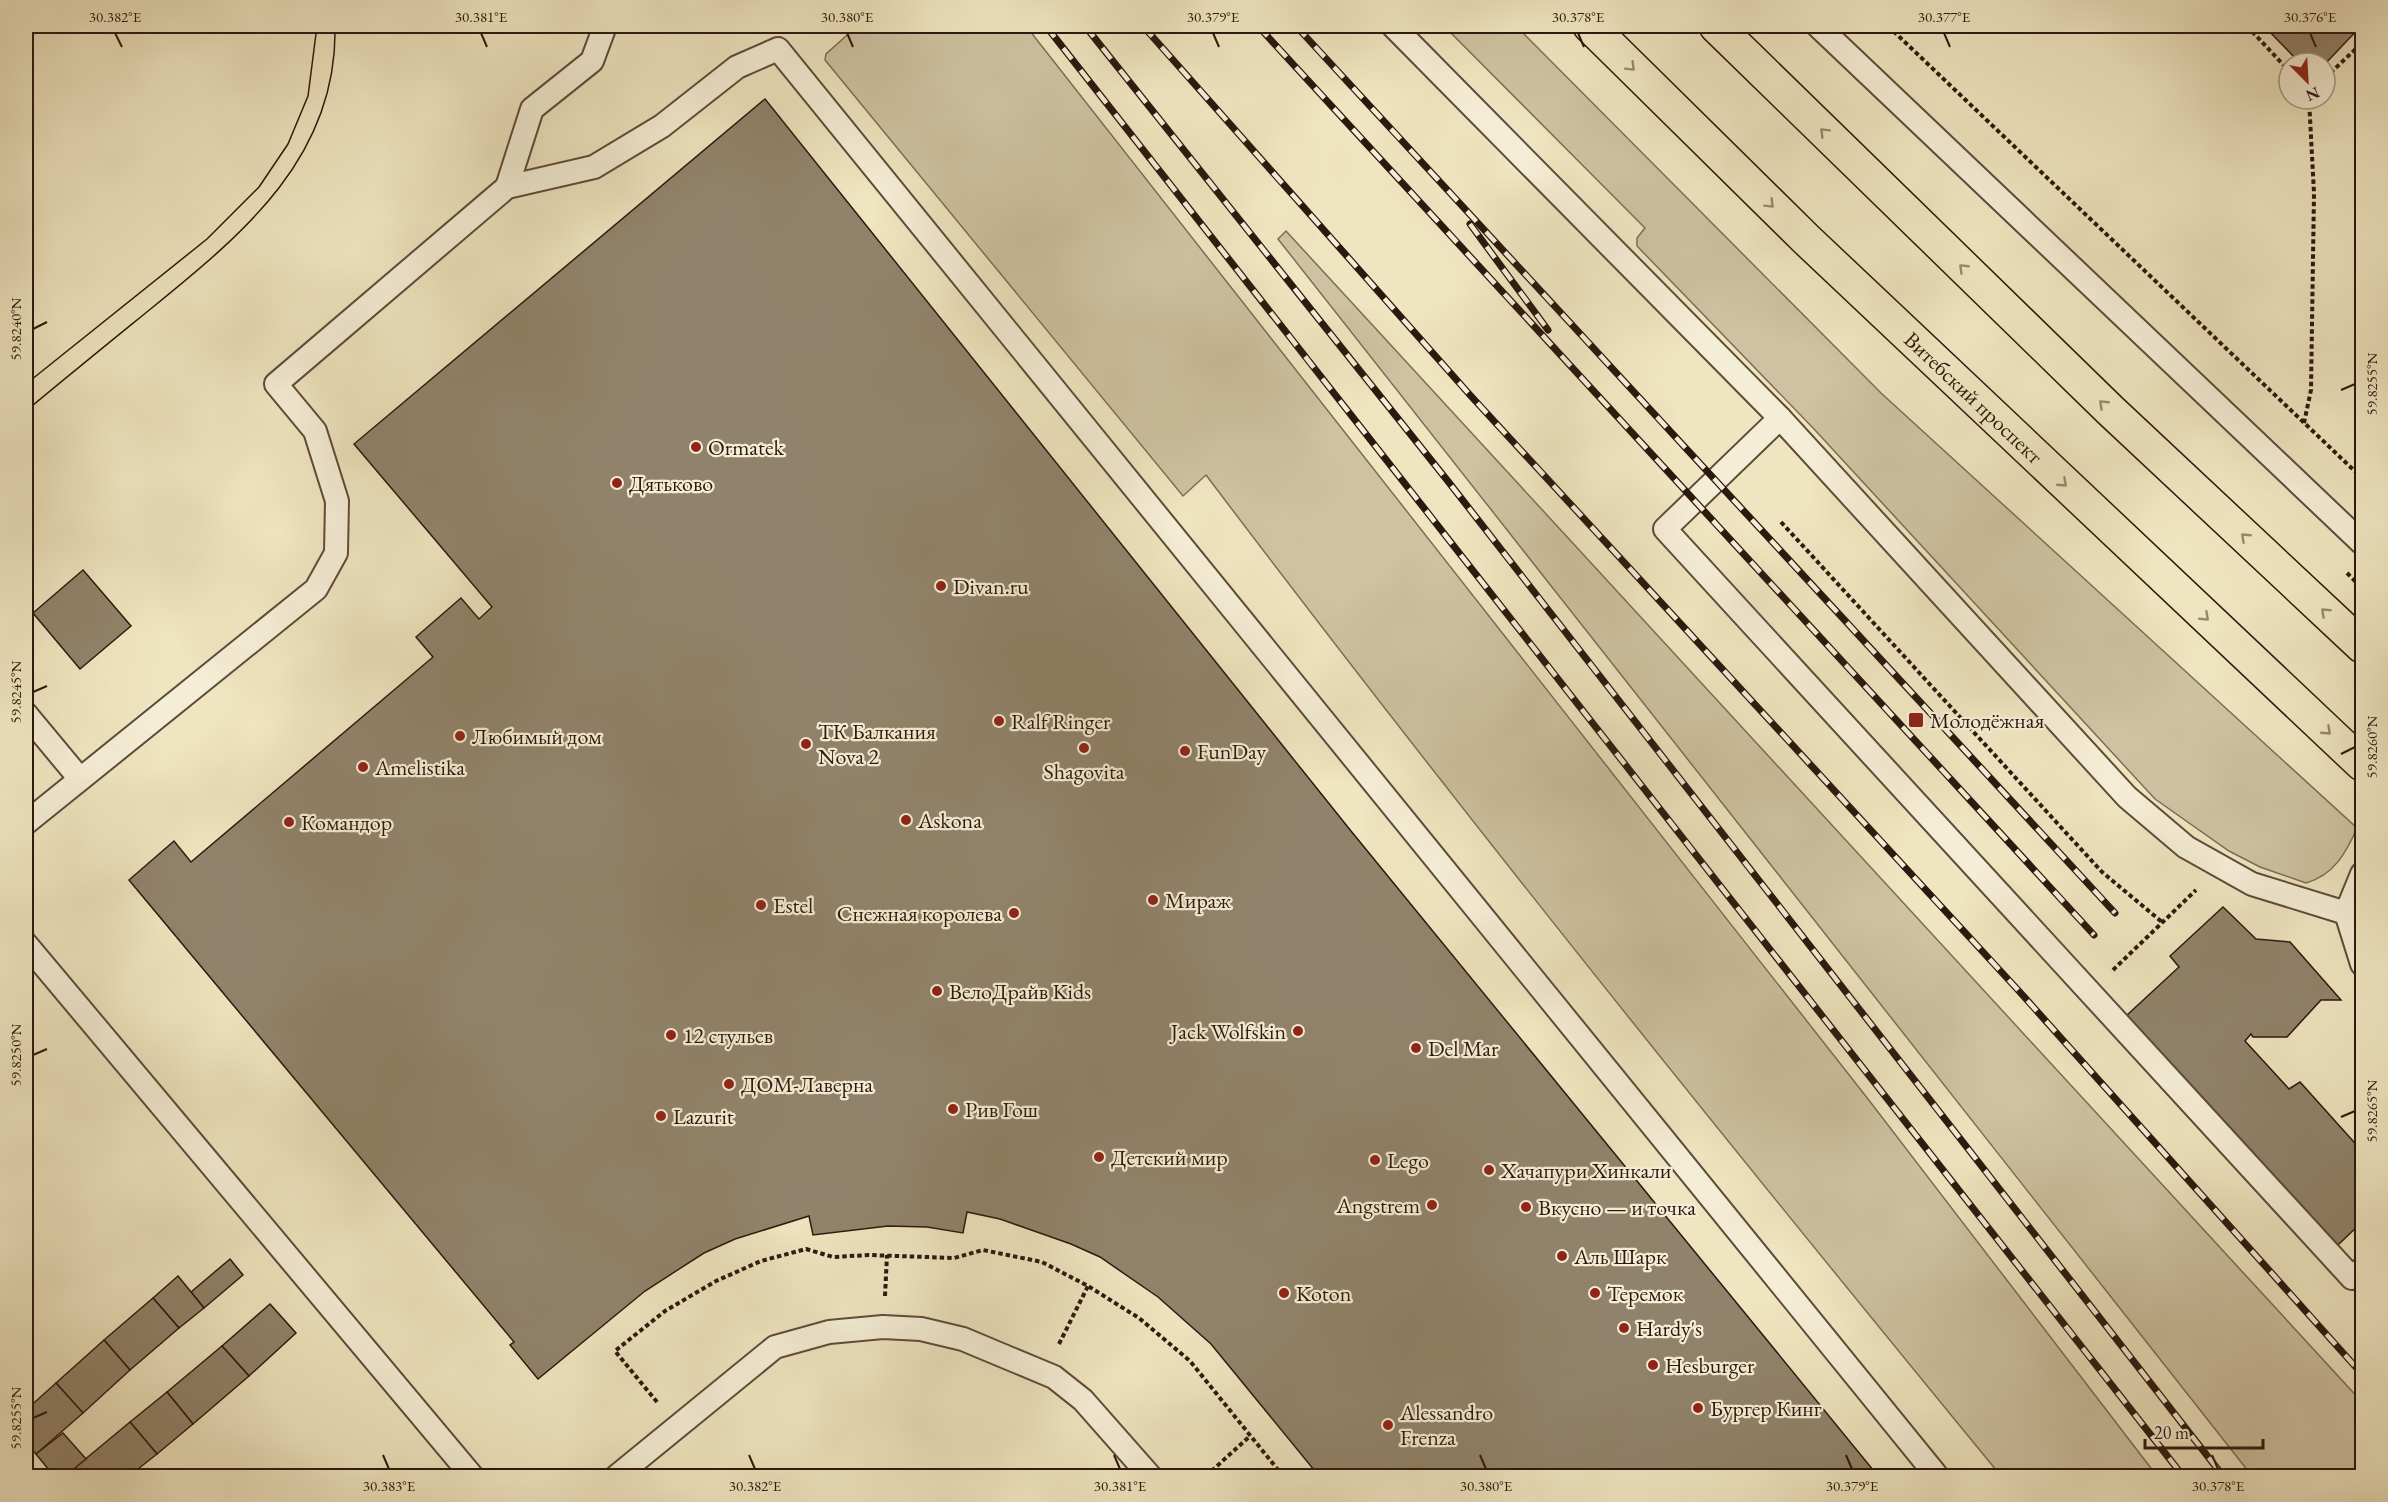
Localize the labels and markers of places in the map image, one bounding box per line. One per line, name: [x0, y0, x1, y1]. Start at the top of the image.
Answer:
place label: Ormatek: [708, 433, 785, 462]
marker: Ormatek: [689, 440, 703, 454]
place label: Дятьково: [629, 469, 713, 498]
marker: Дятьково: [610, 476, 624, 490]
place label: Divan.ru: [953, 572, 1029, 601]
marker: Divan.ru: [934, 579, 948, 593]
place label: Молодёжная: [1930, 706, 2045, 735]
place label: Ralf Ringer: [1011, 707, 1111, 736]
marker: Молодёжная: [1907, 711, 1925, 729]
marker: Ralf Ringer: [992, 714, 1006, 728]
place label: ТК Балкания Nova 2: [818, 717, 936, 771]
place label: Любимый дом: [472, 722, 602, 751]
marker: Любимый дом: [453, 729, 467, 743]
marker: ТК Балкания Nova 2: [799, 737, 813, 751]
place label: FunDay: [1197, 737, 1267, 766]
marker: Shagovita: [1077, 741, 1091, 755]
marker: FunDay: [1178, 744, 1192, 758]
place label: Amelistika: [374, 753, 465, 782]
place label: Shagovita: [1043, 757, 1125, 786]
marker: Amelistika: [356, 760, 370, 774]
place label: Askona: [917, 806, 982, 835]
place label: Командор: [301, 808, 392, 837]
marker: Askona: [899, 813, 913, 827]
marker: Командор: [282, 815, 296, 829]
place label: Мираж: [1165, 886, 1232, 915]
place label: Estel: [773, 891, 813, 920]
marker: Мираж: [1146, 893, 1160, 907]
marker: Estel: [754, 898, 768, 912]
place label: Снежная королева: [837, 899, 1002, 928]
marker: Снежная королева: [1007, 906, 1021, 920]
place label: ВелоДрайв Kids: [949, 977, 1091, 1006]
marker: ВелоДрайв Kids: [930, 984, 944, 998]
place label: Jack Wolfskin: [1169, 1017, 1286, 1046]
place label: 12 стульев: [683, 1021, 773, 1050]
marker: Jack Wolfskin: [1291, 1024, 1305, 1038]
marker: 12 стульев: [664, 1028, 678, 1042]
place label: Del Mar: [1428, 1034, 1499, 1063]
marker: Del Mar: [1409, 1041, 1423, 1055]
place label: ДОМ-Лаверна: [741, 1070, 873, 1099]
marker: ДОМ-Лаверна: [722, 1077, 736, 1091]
place label: Рив Гош: [965, 1095, 1038, 1124]
place label: Lazurit: [673, 1102, 734, 1131]
marker: Рив Гош: [946, 1102, 960, 1116]
marker: Lazurit: [654, 1109, 668, 1123]
place label: Детский мир: [1111, 1143, 1228, 1172]
place label: Lego: [1387, 1146, 1429, 1175]
marker: Детский мир: [1092, 1150, 1106, 1164]
marker: Lego: [1368, 1153, 1382, 1167]
place label: Хачапури Хинкали: [1500, 1156, 1672, 1185]
marker: Хачапури Хинкали: [1482, 1163, 1496, 1177]
place label: Angstrem: [1336, 1191, 1420, 1220]
place label: Вкусно — и точка: [1538, 1193, 1696, 1222]
marker: Angstrem: [1425, 1198, 1439, 1212]
marker: Вкусно — и точка: [1519, 1200, 1533, 1214]
place label: Аль Шарк: [1573, 1242, 1667, 1271]
marker: Аль Шарк: [1555, 1249, 1569, 1263]
place label: Koton: [1296, 1279, 1352, 1308]
place label: Теремок: [1607, 1279, 1684, 1308]
marker: Koton: [1277, 1286, 1291, 1300]
marker: Теремок: [1588, 1286, 1602, 1300]
place label: Hardy's: [1636, 1314, 1702, 1343]
marker: Hardy's: [1617, 1321, 1631, 1335]
place label: Hesburger: [1665, 1351, 1755, 1380]
marker: Hesburger: [1646, 1358, 1660, 1372]
place label: Бургер Кинг: [1710, 1394, 1822, 1423]
place label: Alessandro Frenza: [1399, 1398, 1493, 1452]
marker: Бургер Кинг: [1691, 1401, 1705, 1415]
marker: Alessandro Frenza: [1381, 1418, 1395, 1432]

